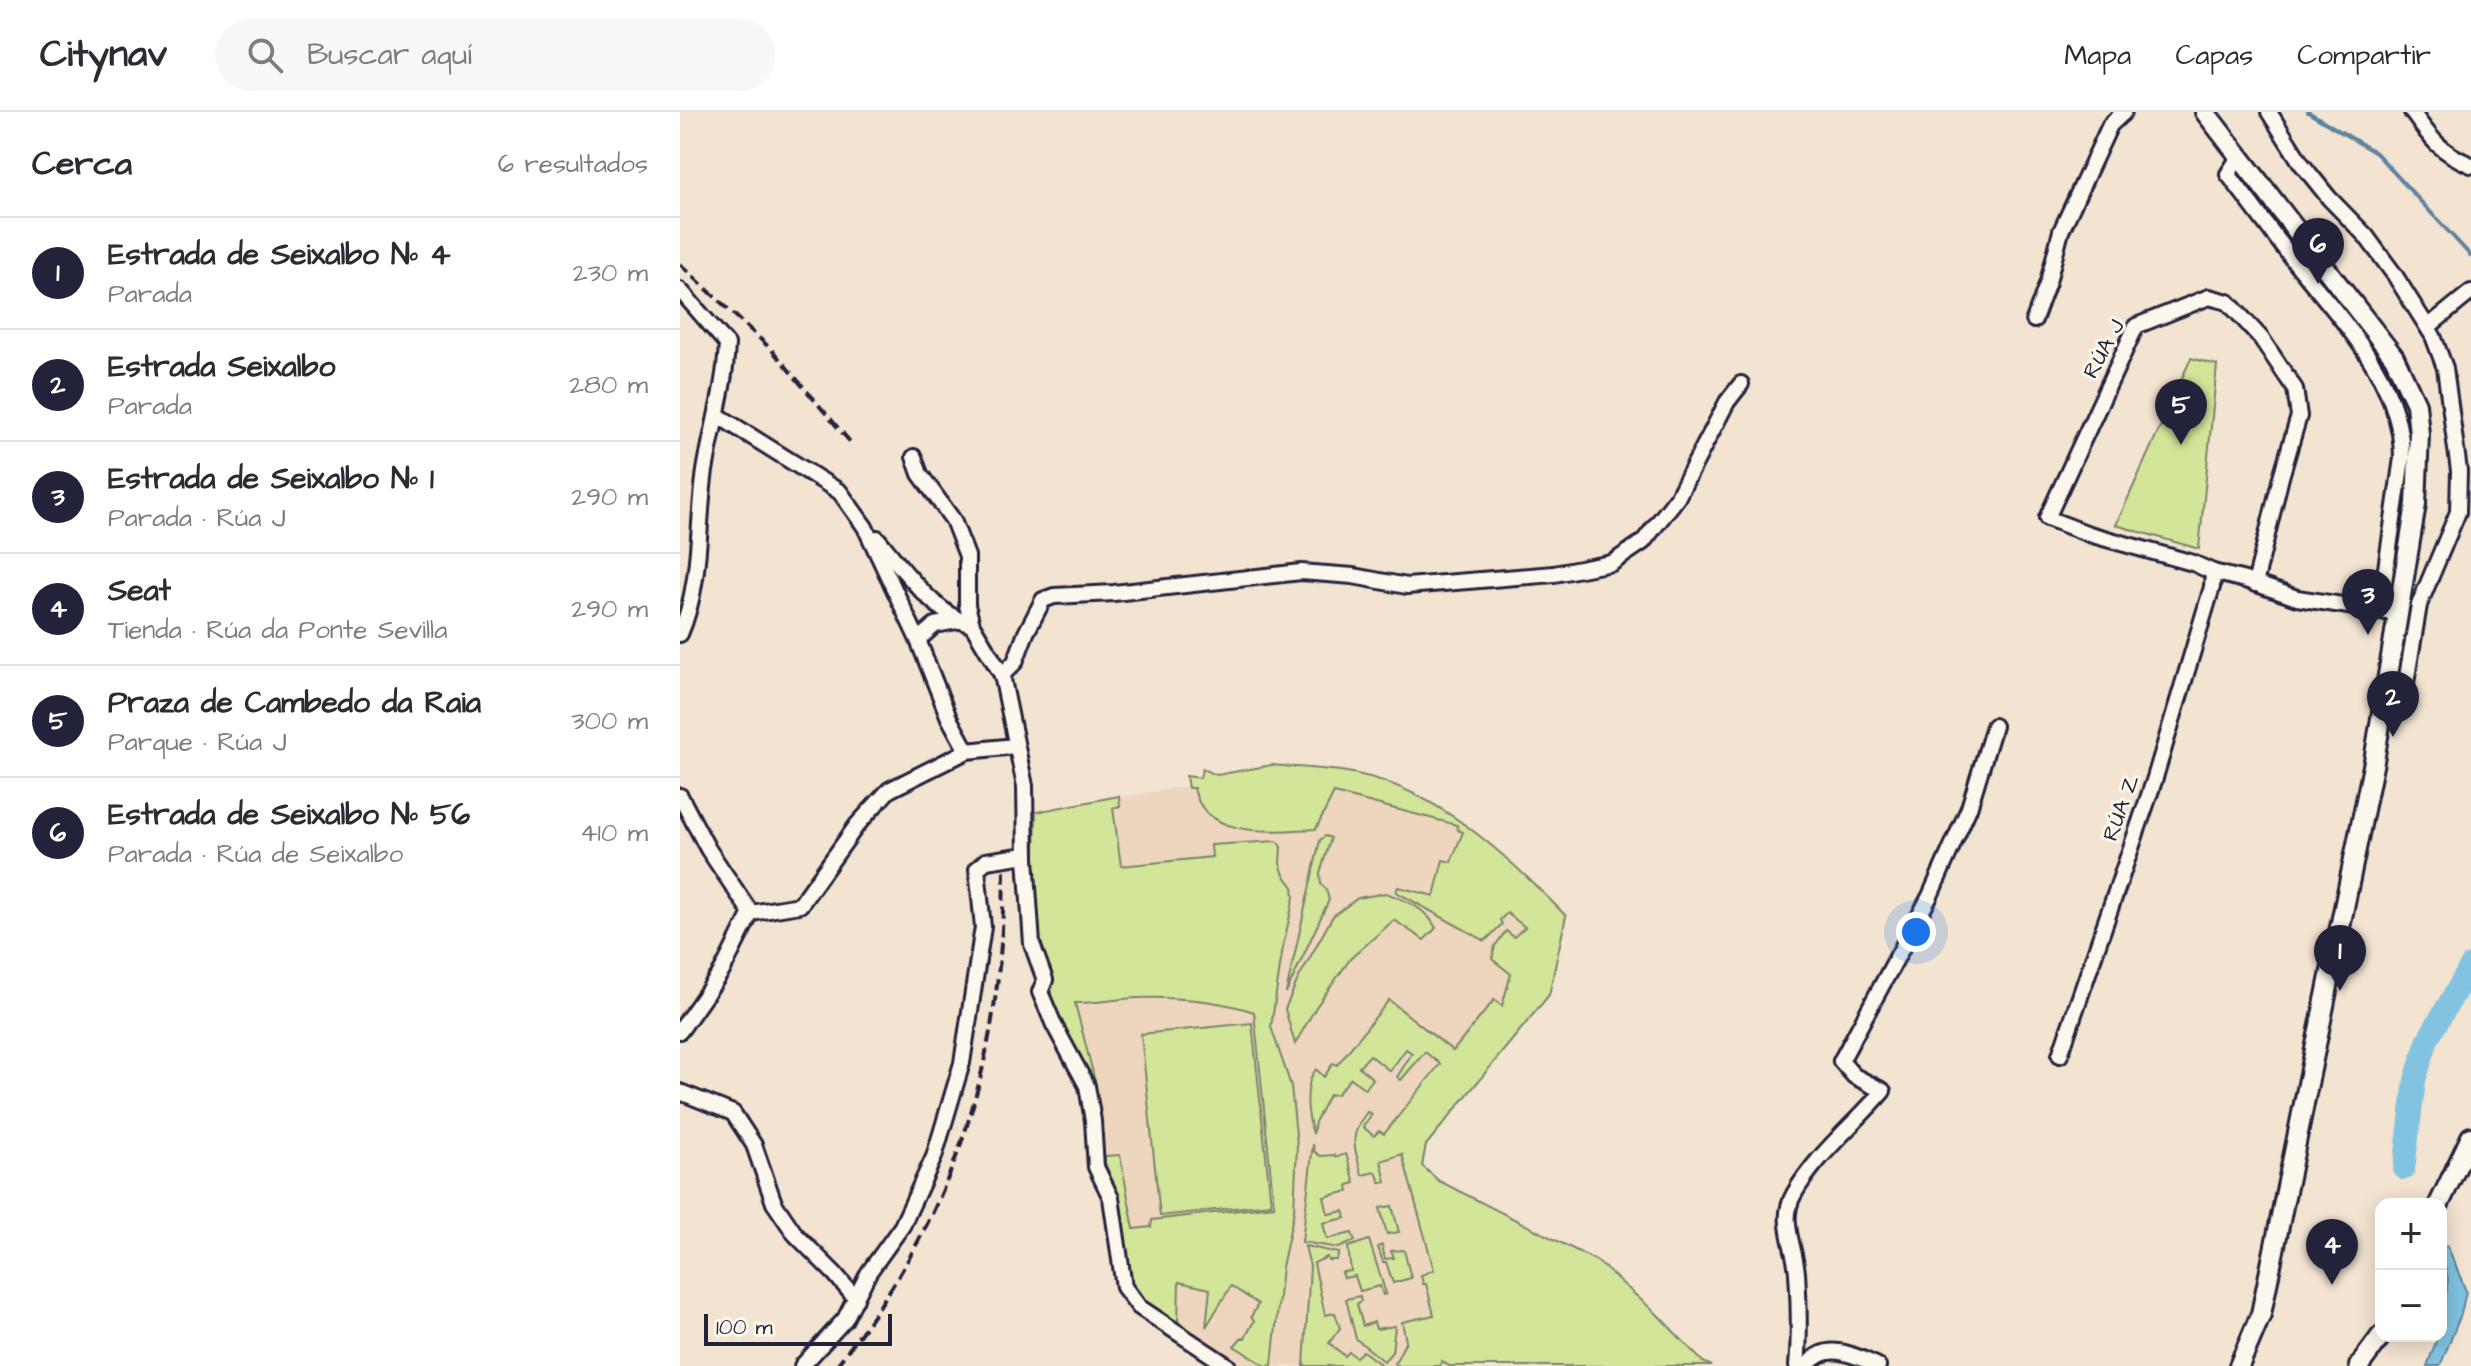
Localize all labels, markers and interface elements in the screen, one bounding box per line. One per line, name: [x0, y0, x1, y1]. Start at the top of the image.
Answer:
search box: [215, 19, 775, 91]
text: Citynav: [40, 29, 167, 81]
icon: search: [243, 33, 287, 77]
text: Buscar aquí: [307, 34, 472, 76]
text: Mapa: [2064, 36, 2131, 75]
text: Capas: [2175, 36, 2253, 75]
text: Compartir: [2297, 36, 2431, 75]
text: Cerca: [32, 140, 132, 188]
text: 6 resultados: [498, 146, 648, 182]
pin: 6: [2292, 218, 2344, 284]
text: Estrada de Seixalbo Nº 4: [108, 234, 450, 276]
text: 1: [56, 255, 60, 291]
text: 230 m: [573, 255, 648, 291]
text: Parada: [108, 276, 192, 312]
street label: RÚA J: [2076, 314, 2133, 384]
text: Estrada Seixalbo: [108, 346, 335, 388]
text: 2: [51, 367, 65, 403]
text: 280 m: [569, 367, 648, 403]
pin: 5: [2155, 379, 2207, 445]
text: Parada: [108, 388, 192, 424]
text: Estrada de Seixalbo Nº 1: [108, 458, 434, 500]
text: 3: [51, 479, 65, 515]
text: 290 m: [571, 479, 648, 515]
text: Parada · Rúa J: [108, 500, 286, 536]
pin: 3: [2342, 569, 2394, 635]
text: Seat: [108, 570, 171, 612]
text: 4: [49, 591, 67, 627]
text: 290 m: [571, 591, 648, 627]
text: Tienda · Rúa da Ponte Sevilla: [108, 612, 447, 648]
pin: 2: [2367, 671, 2419, 737]
text: Praza de Cambedo da Raia: [108, 682, 481, 724]
text: 5: [49, 703, 67, 739]
text: 300 m: [571, 703, 648, 739]
text: Parque · Rúa J: [108, 724, 286, 760]
street label: RÚA Z: [2095, 771, 2147, 845]
text: Estrada de Seixalbo Nº 56: [108, 794, 470, 836]
text: 6: [50, 815, 66, 851]
text: 410 m: [580, 815, 648, 851]
text: Parada · Rúa de Seixalbo: [108, 836, 403, 872]
your location: [1896, 912, 1936, 952]
pin: 1: [2314, 925, 2366, 991]
map controls: [2375, 1198, 2447, 1342]
button: +: [2375, 1198, 2447, 1270]
pin: 4: [2306, 1219, 2358, 1285]
button: −: [2375, 1270, 2447, 1342]
scale bar: [704, 1310, 892, 1346]
text: 100 m: [716, 1312, 773, 1343]

